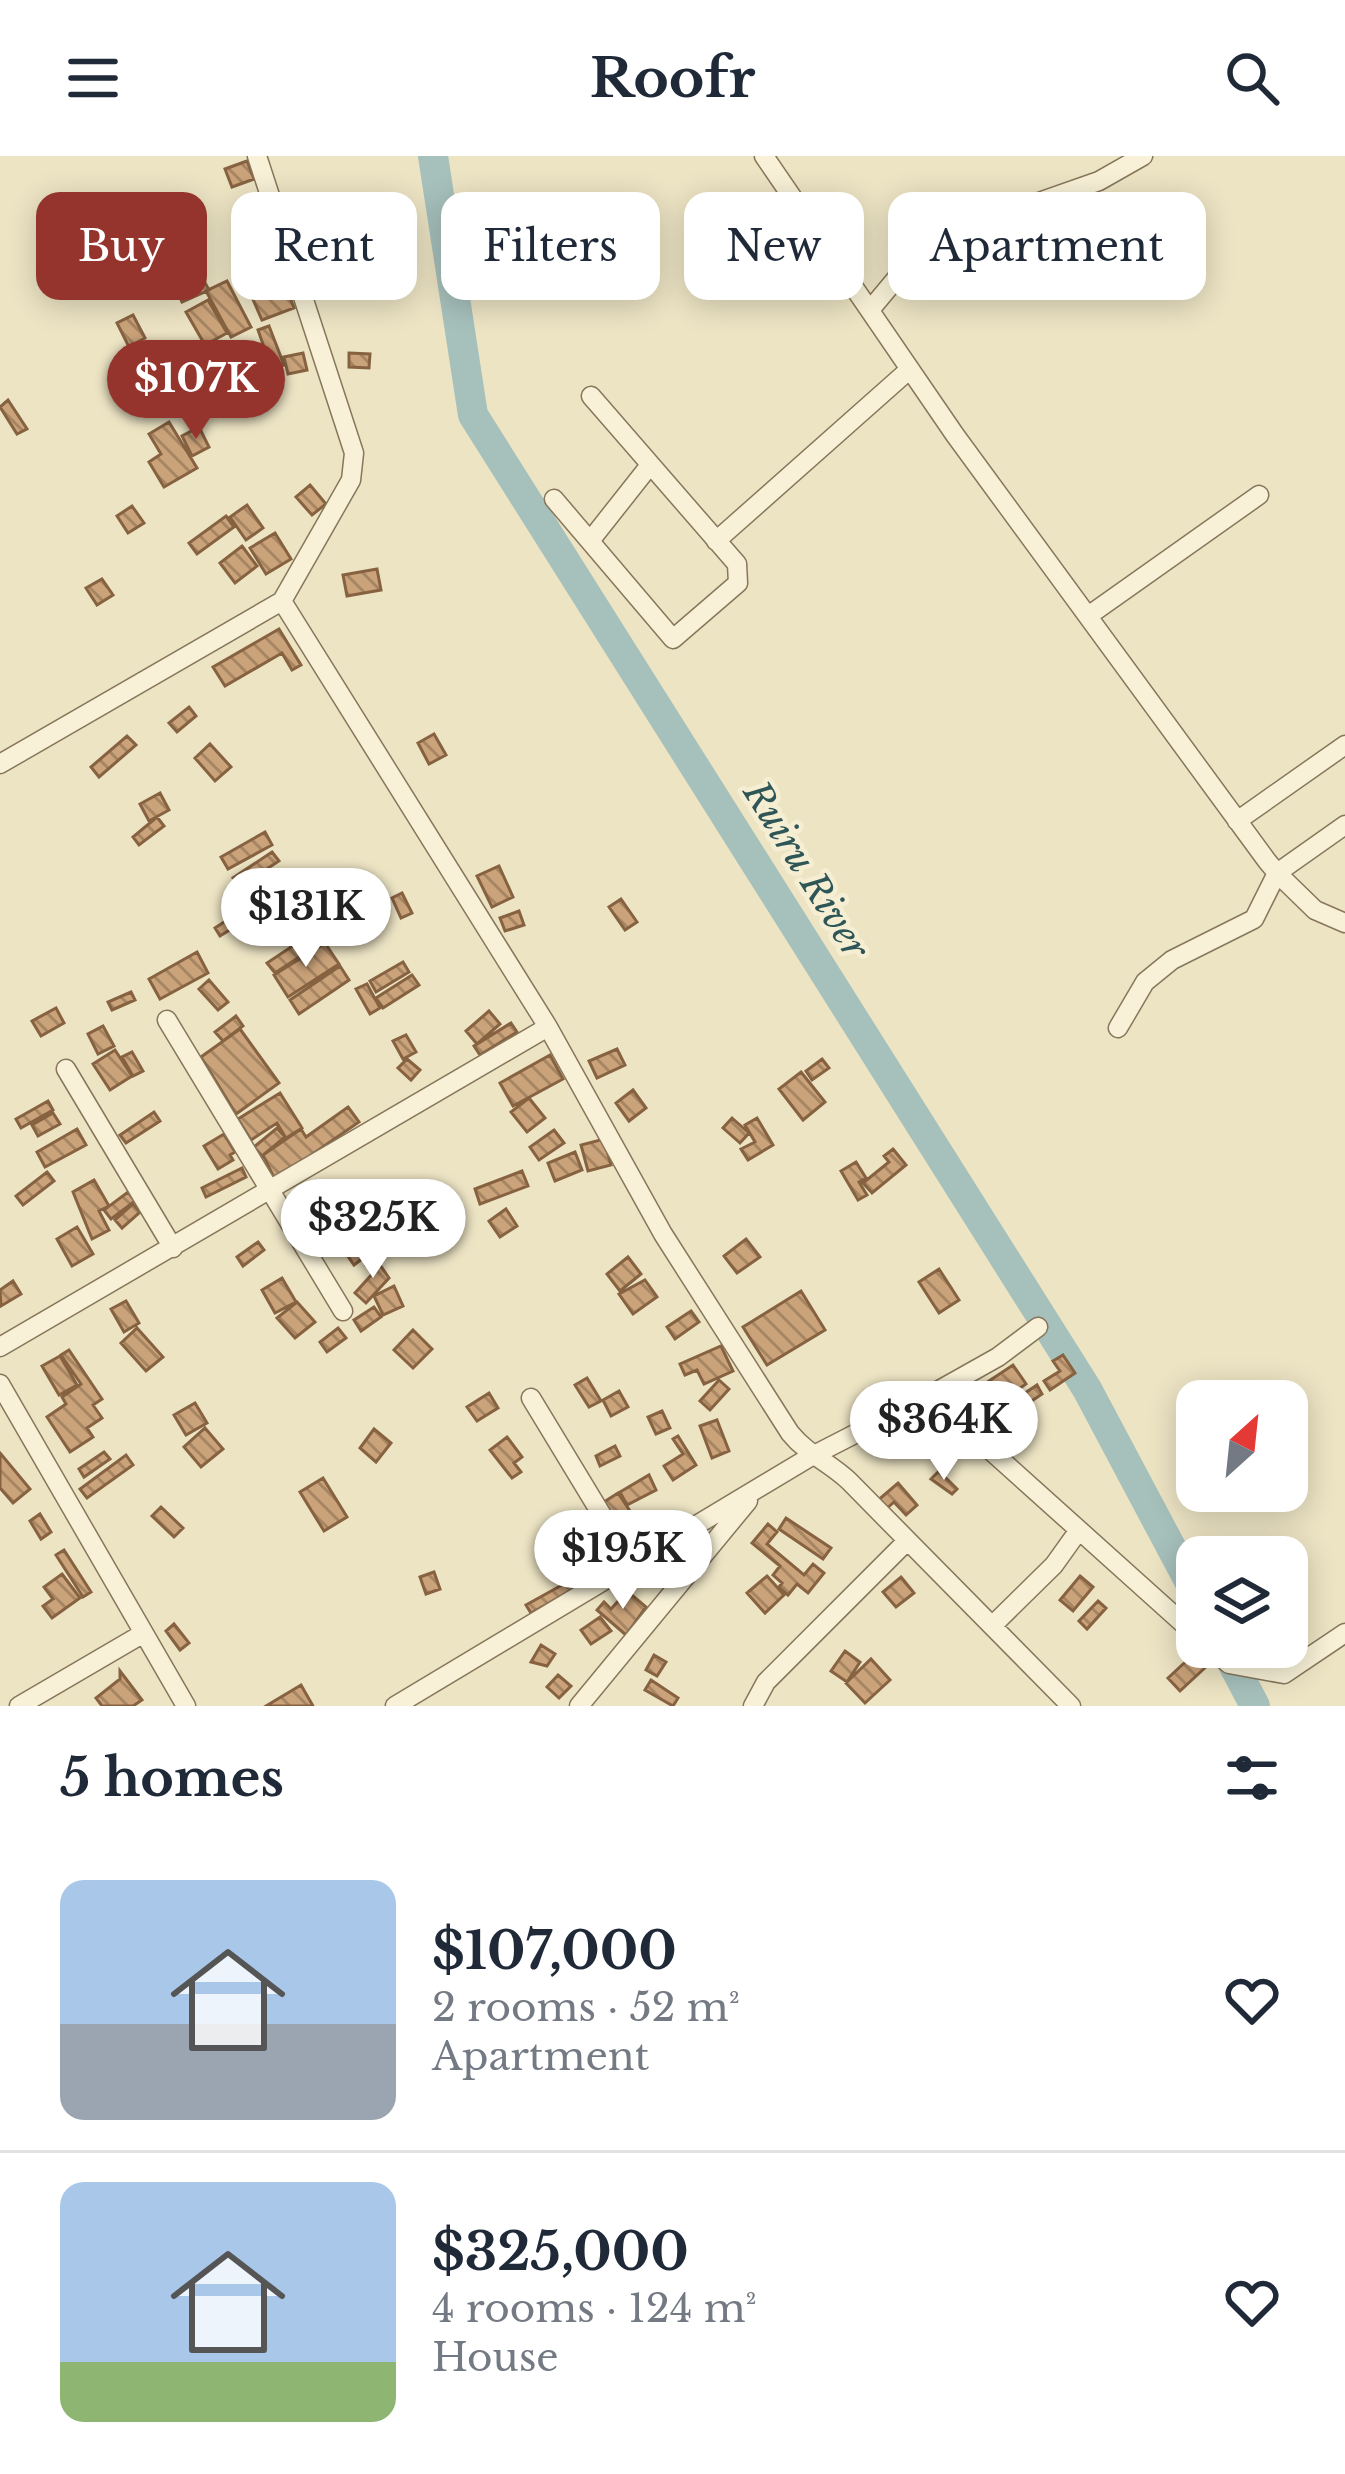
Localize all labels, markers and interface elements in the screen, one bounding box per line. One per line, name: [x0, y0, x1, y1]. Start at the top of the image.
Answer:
icon: menu: [60, 45, 126, 111]
text: Roofr: [590, 45, 755, 112]
icon: search: [1219, 45, 1285, 111]
chip: Buy: [36, 192, 207, 300]
chip: Rent: [231, 192, 417, 300]
chip: Filters: [441, 192, 660, 300]
chip: New: [684, 192, 864, 300]
chip: Apartment: [888, 192, 1206, 300]
pin: $107K: [112, 340, 280, 442]
text: $107K: [134, 354, 258, 403]
water label: Ruiru River: [733, 772, 879, 968]
pin: $131K: [222, 868, 390, 970]
text: $131K: [248, 882, 364, 931]
pin: $325K: [289, 1179, 457, 1281]
text: $325K: [308, 1193, 438, 1242]
north arrow: [1176, 1380, 1308, 1512]
map controls: [1176, 1380, 1308, 1668]
pin: $364K: [860, 1381, 1028, 1483]
text: $364K: [877, 1395, 1011, 1444]
pin: $195K: [539, 1510, 707, 1612]
text: $195K: [561, 1524, 685, 1573]
button: layers: [1176, 1536, 1308, 1668]
icon: filters: [1219, 1745, 1285, 1811]
text: 5 homes: [60, 1747, 284, 1810]
text: $107,000: [432, 1920, 677, 1983]
icon: home: [156, 1928, 300, 2072]
icon: heart: [1219, 1967, 1285, 2033]
text: 2 rooms · 52 m²: [432, 1983, 740, 2032]
text: Apartment: [432, 2032, 649, 2081]
text: $325,000: [432, 2221, 689, 2284]
icon: home: [156, 2230, 300, 2374]
icon: heart: [1219, 2269, 1285, 2335]
text: 4 rooms · 124 m²: [432, 2284, 757, 2333]
text: House: [432, 2333, 559, 2382]

